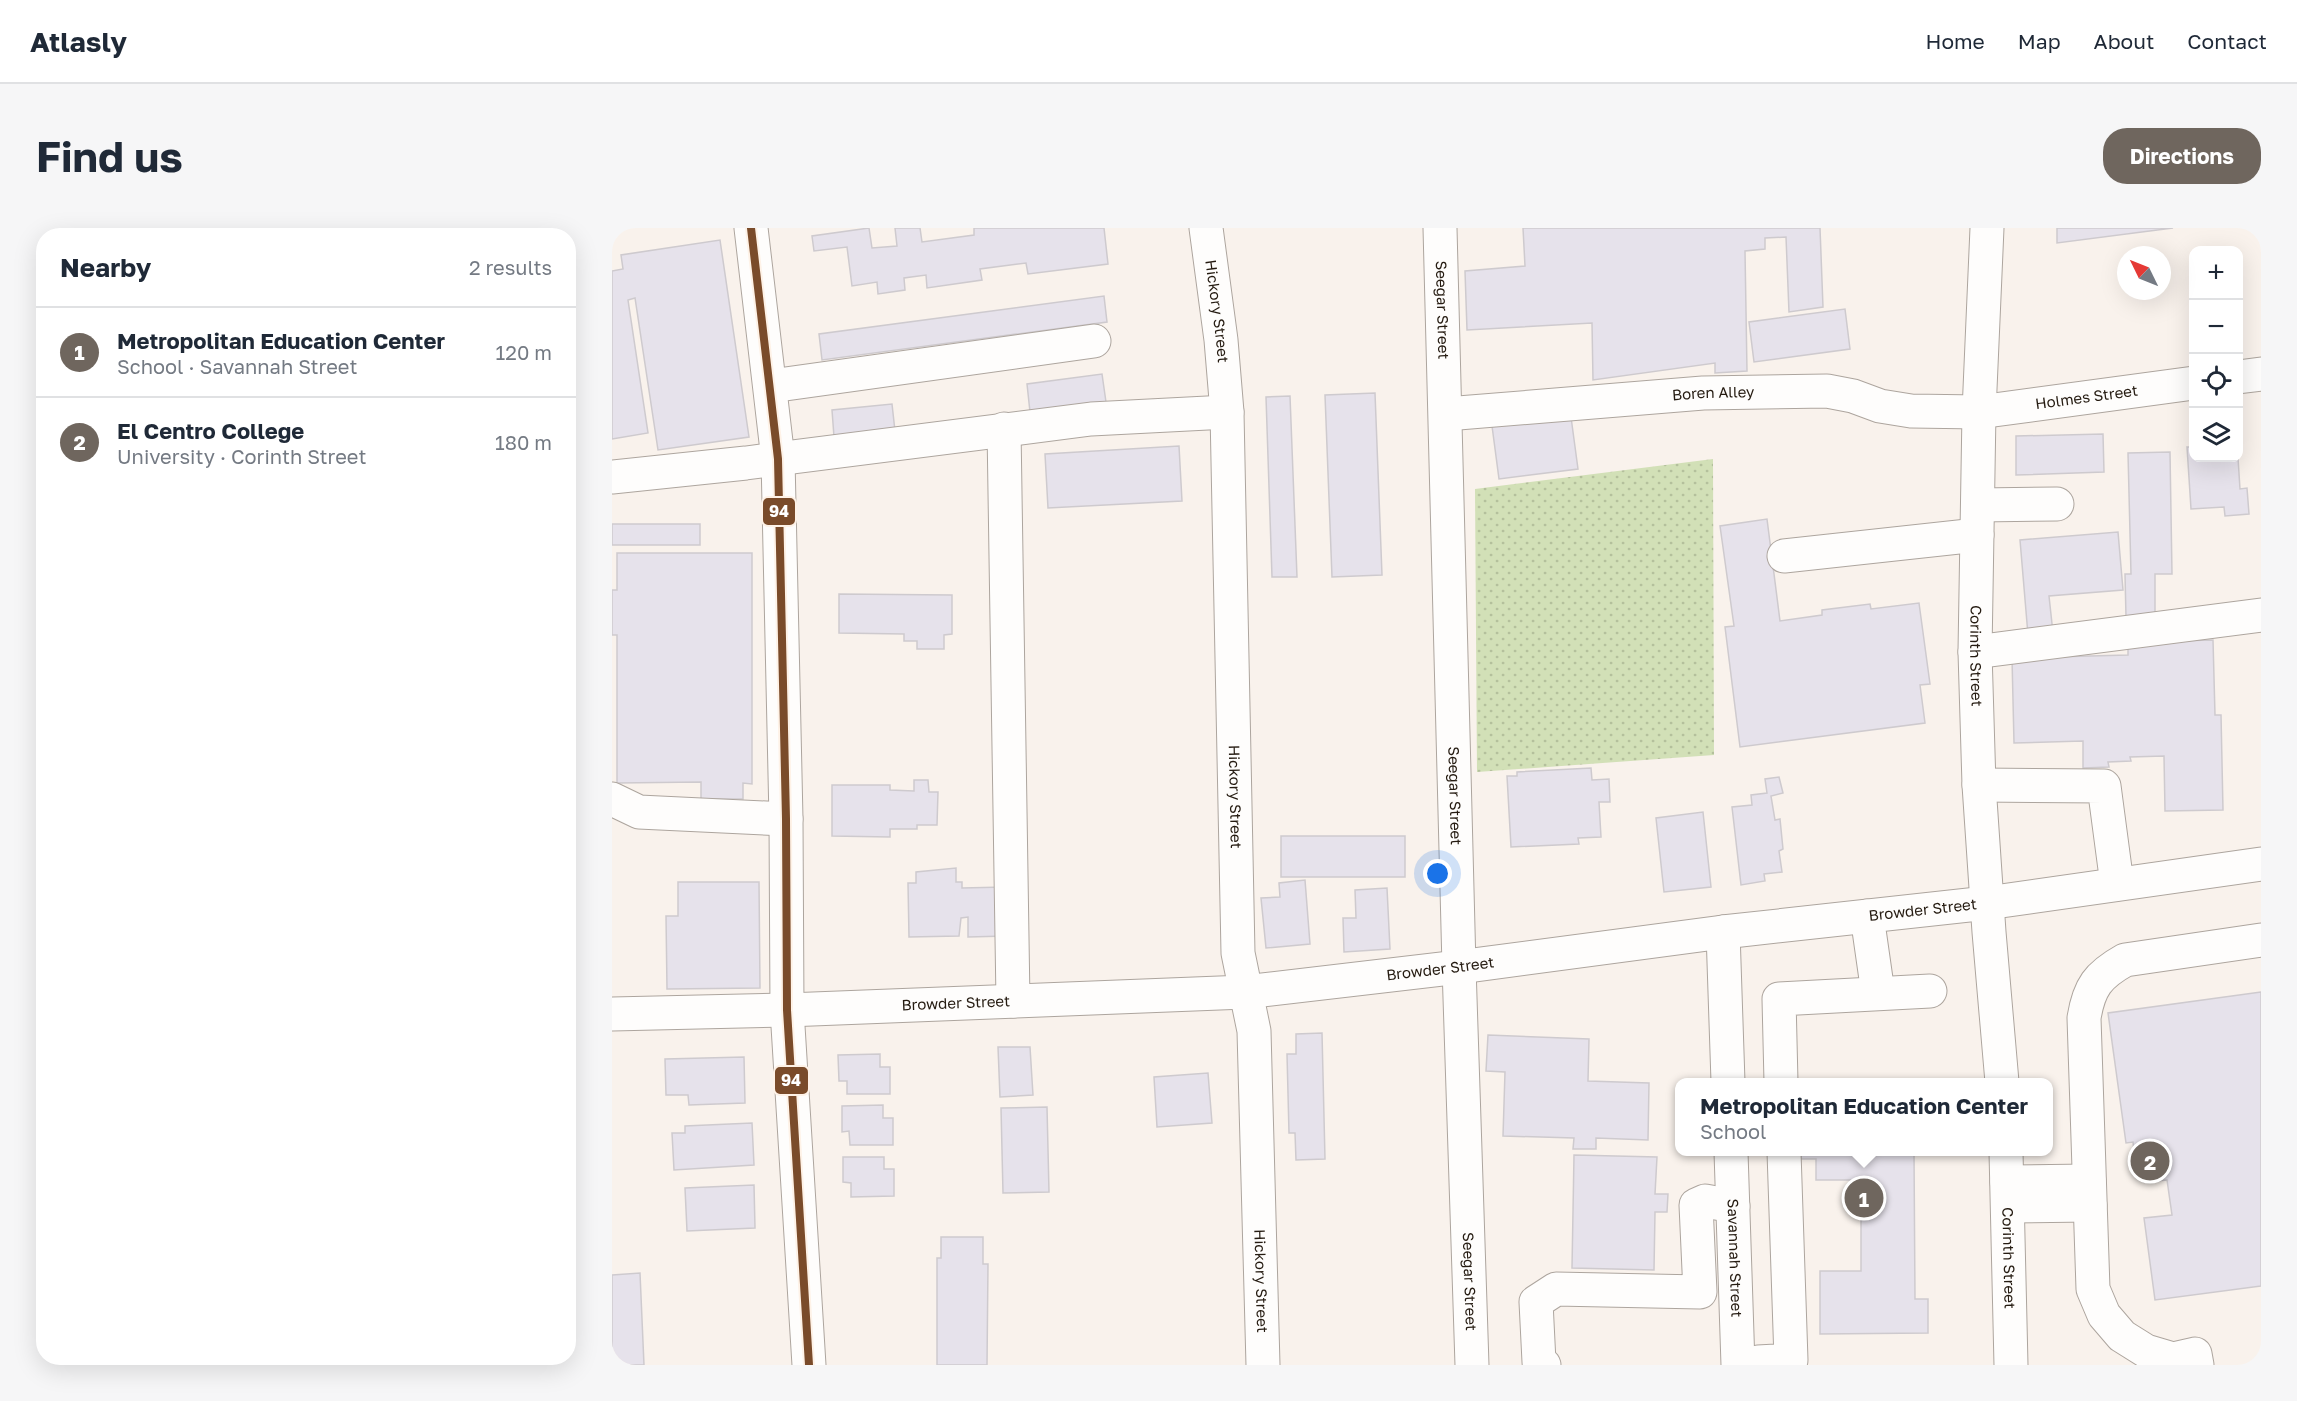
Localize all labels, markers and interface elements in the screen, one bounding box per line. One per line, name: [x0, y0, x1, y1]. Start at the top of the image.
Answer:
text: Atlasly: [30, 25, 127, 58]
text: Home: [1925, 28, 1985, 54]
text: Map: [2018, 28, 2061, 54]
text: About: [2094, 28, 2154, 54]
text: Contact: [2187, 28, 2267, 54]
button: Directions: [2103, 128, 2261, 184]
text: Find us: [36, 131, 183, 181]
north arrow: [2117, 246, 2171, 300]
map controls: [2189, 246, 2243, 462]
button: +: [2189, 246, 2243, 300]
text: Nearby: [60, 252, 151, 283]
text: 2 results: [469, 255, 552, 279]
street label: Hickory Street: [1202, 259, 1233, 363]
street label: Seegar Street: [1433, 260, 1453, 360]
button: −: [2189, 300, 2243, 354]
text: Metropolitan Education Center: [117, 327, 445, 354]
text: 1: [74, 340, 85, 364]
text: 120 m: [496, 340, 552, 364]
text: School · Savannah Street: [117, 354, 357, 378]
button: locate: [2189, 354, 2243, 408]
street label: Holmes Street: [2034, 381, 2139, 412]
street label: Boren Alley: [1671, 382, 1755, 404]
button: layers: [2189, 408, 2243, 462]
text: El Centro College: [117, 417, 304, 444]
text: 2: [73, 430, 86, 454]
text: 180 m: [495, 430, 552, 454]
text: University · Corinth Street: [117, 444, 366, 468]
line badge: 94: [762, 497, 796, 526]
text: 94: [769, 501, 789, 521]
street label: Corinth Street: [1967, 605, 1987, 707]
street label: Hickory Street: [1226, 745, 1246, 849]
street label: Seegar Street: [1445, 746, 1466, 845]
your location: [1423, 859, 1452, 888]
street label: Browder Street: [1868, 894, 1978, 924]
street label: Browder Street: [1385, 952, 1495, 983]
street label: Browder Street: [901, 991, 1010, 1013]
line badge: 94: [774, 1066, 809, 1095]
text: 94: [781, 1070, 801, 1090]
popup: [1675, 1078, 2053, 1156]
text: Metropolitan Education Center: [1700, 1092, 2028, 1119]
text: School: [1700, 1119, 1766, 1143]
pin: 2: [2130, 1138, 2170, 1184]
pin: 1: [1844, 1176, 1884, 1220]
street label: Savannah Street: [1725, 1198, 1746, 1317]
street label: Corinth Street: [1999, 1207, 2020, 1309]
street label: Hickory Street: [1251, 1229, 1272, 1333]
street label: Seegar Street: [1460, 1232, 1481, 1331]

